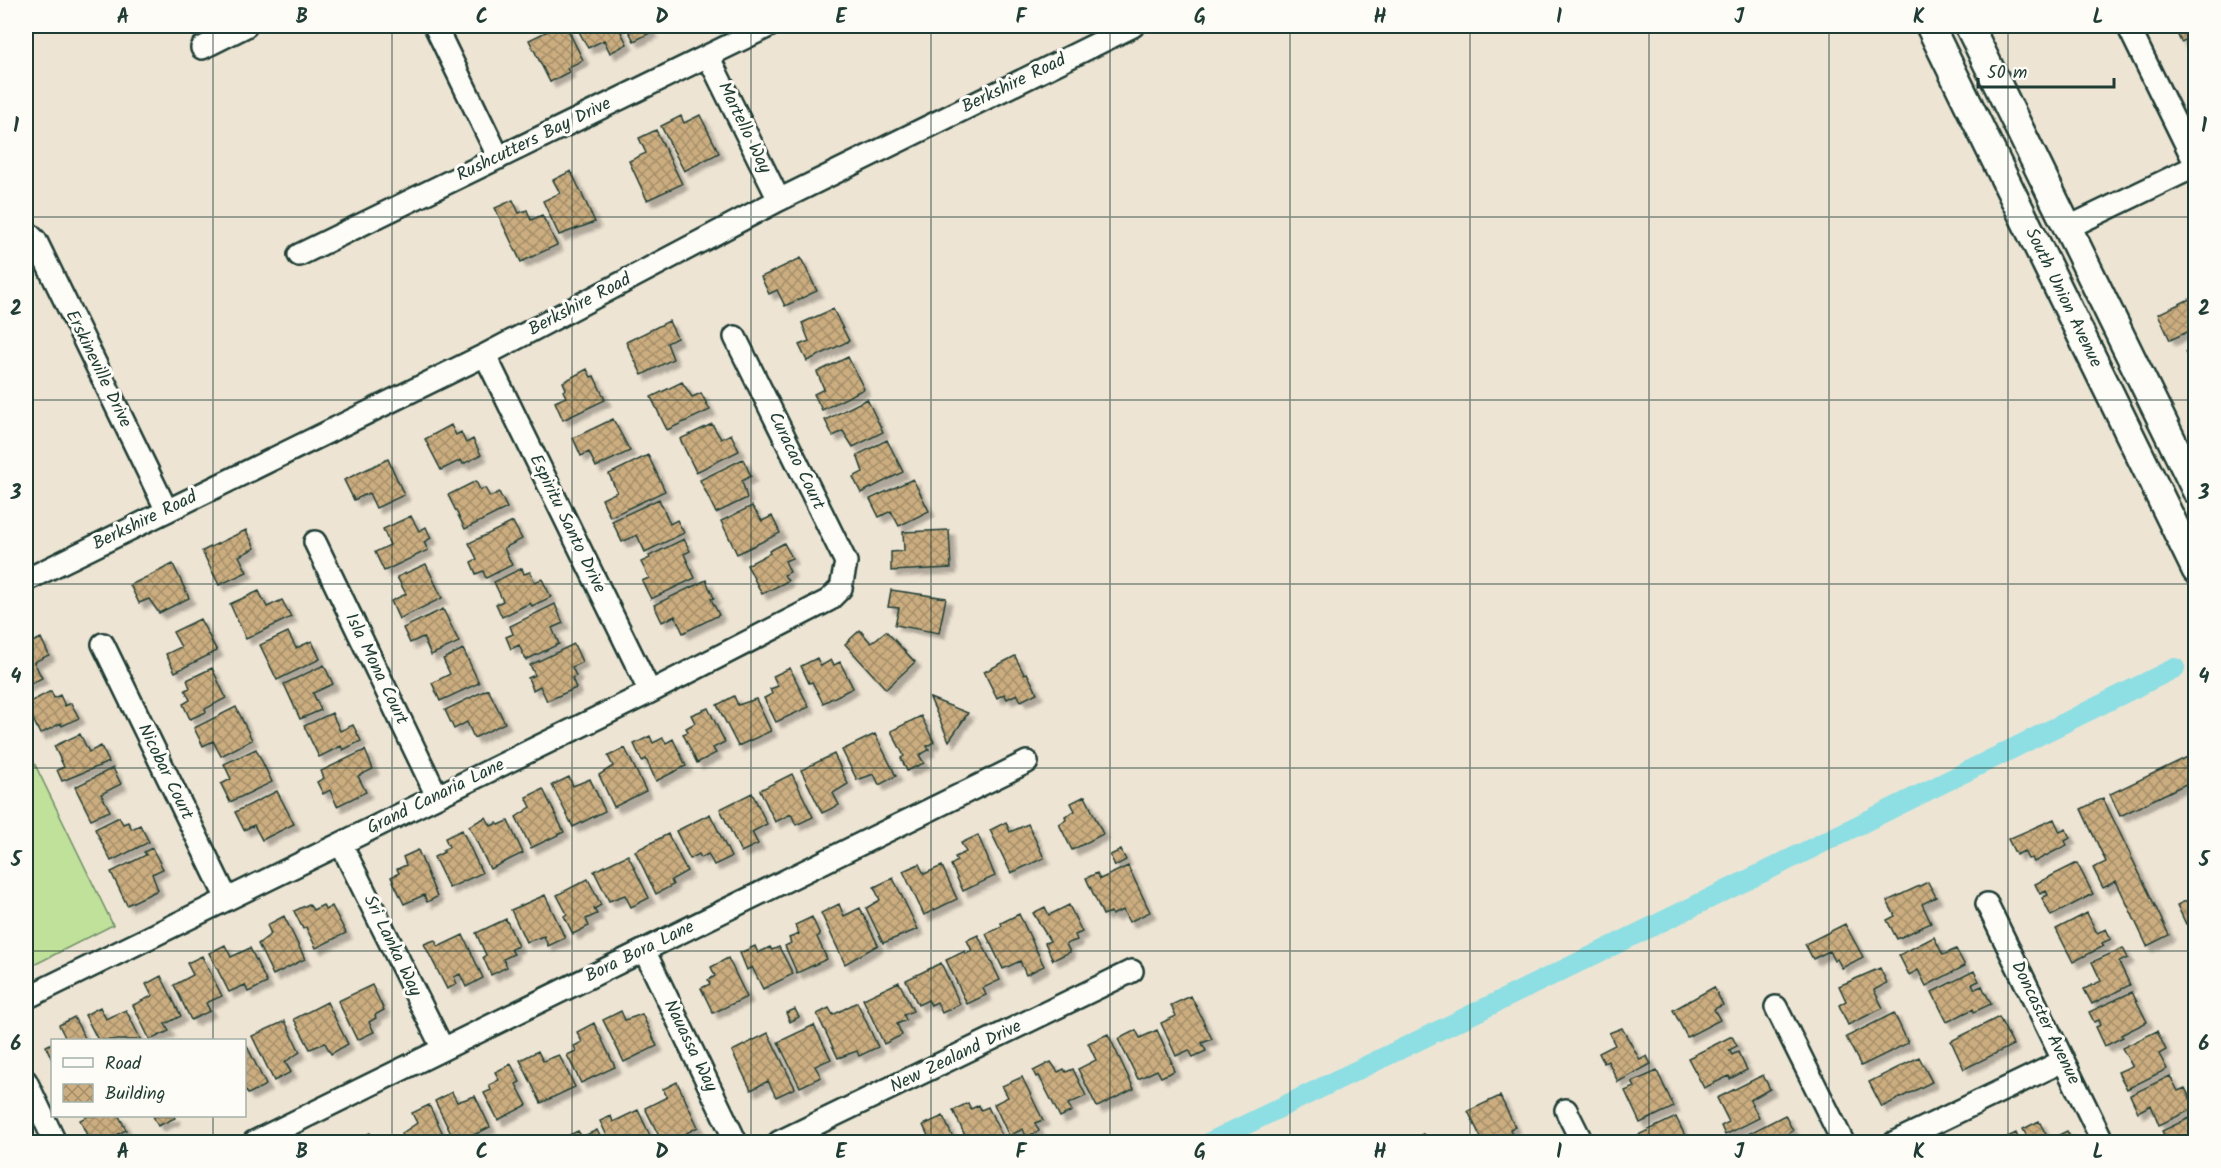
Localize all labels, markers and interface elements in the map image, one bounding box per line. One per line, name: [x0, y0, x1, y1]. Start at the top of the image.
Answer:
text: A: [117, 2, 129, 34]
text: B: [296, 2, 308, 34]
text: C: [476, 2, 488, 34]
text: D: [655, 2, 669, 34]
text: E: [835, 2, 847, 34]
text: F: [1016, 2, 1028, 34]
text: G: [1194, 2, 1206, 34]
text: H: [1373, 2, 1387, 34]
text: I: [1556, 2, 1562, 34]
text: J: [1734, 2, 1745, 34]
text: K: [1913, 2, 1925, 34]
text: L: [2093, 2, 2103, 34]
street label: Berkshire Road: [957, 46, 1072, 122]
scale bar: [1978, 51, 2114, 89]
text: 50 m: [1987, 59, 2027, 88]
street label: Martello Way: [709, 77, 779, 179]
street label: Rushcutters Bay Drive: [452, 90, 616, 190]
text: 1: [13, 111, 19, 143]
text: 1: [2201, 111, 2207, 143]
street label: South Union Avenue: [2016, 223, 2110, 373]
street label: Berkshire Road: [523, 265, 638, 344]
text: 2: [10, 294, 22, 326]
text: 2: [2198, 294, 2210, 326]
street label: Erskineville Drive: [57, 305, 139, 433]
street label: Curacao Court: [760, 407, 833, 516]
street label: Espiritu Santo Drive: [521, 449, 613, 599]
text: 3: [10, 478, 22, 510]
text: 3: [2198, 478, 2210, 510]
street label: Berkshire Road: [88, 483, 203, 559]
street label: Isla Mona Court: [336, 608, 416, 731]
text: 4: [11, 662, 22, 694]
text: 4: [2199, 662, 2210, 694]
street label: Nicobar Court: [129, 719, 201, 826]
street label: Grand Canaria Lane: [362, 751, 510, 843]
text: 5: [10, 845, 23, 877]
text: 5: [2198, 845, 2211, 877]
street label: Sri Lanka Way: [355, 890, 429, 1002]
street label: Bora Bora Lane: [580, 913, 700, 991]
street label: Doncaster Avenue: [2002, 956, 2088, 1090]
street label: Nauassa Way: [655, 995, 725, 1098]
street label: New Zealand Drive: [885, 1013, 1027, 1101]
text: 6: [11, 1029, 22, 1061]
text: 6: [2199, 1029, 2210, 1061]
legend: [51, 1039, 246, 1117]
text: Road: [105, 1050, 142, 1079]
text: Building: [105, 1080, 165, 1109]
text: A: [117, 1137, 129, 1168]
text: B: [296, 1137, 308, 1168]
text: C: [476, 1137, 488, 1168]
text: D: [655, 1137, 669, 1168]
text: E: [835, 1137, 847, 1168]
text: F: [1016, 1137, 1028, 1168]
text: G: [1194, 1137, 1206, 1168]
text: H: [1373, 1137, 1387, 1168]
text: I: [1556, 1137, 1562, 1168]
text: J: [1734, 1137, 1745, 1168]
text: K: [1913, 1137, 1925, 1168]
text: L: [2093, 1137, 2103, 1168]

